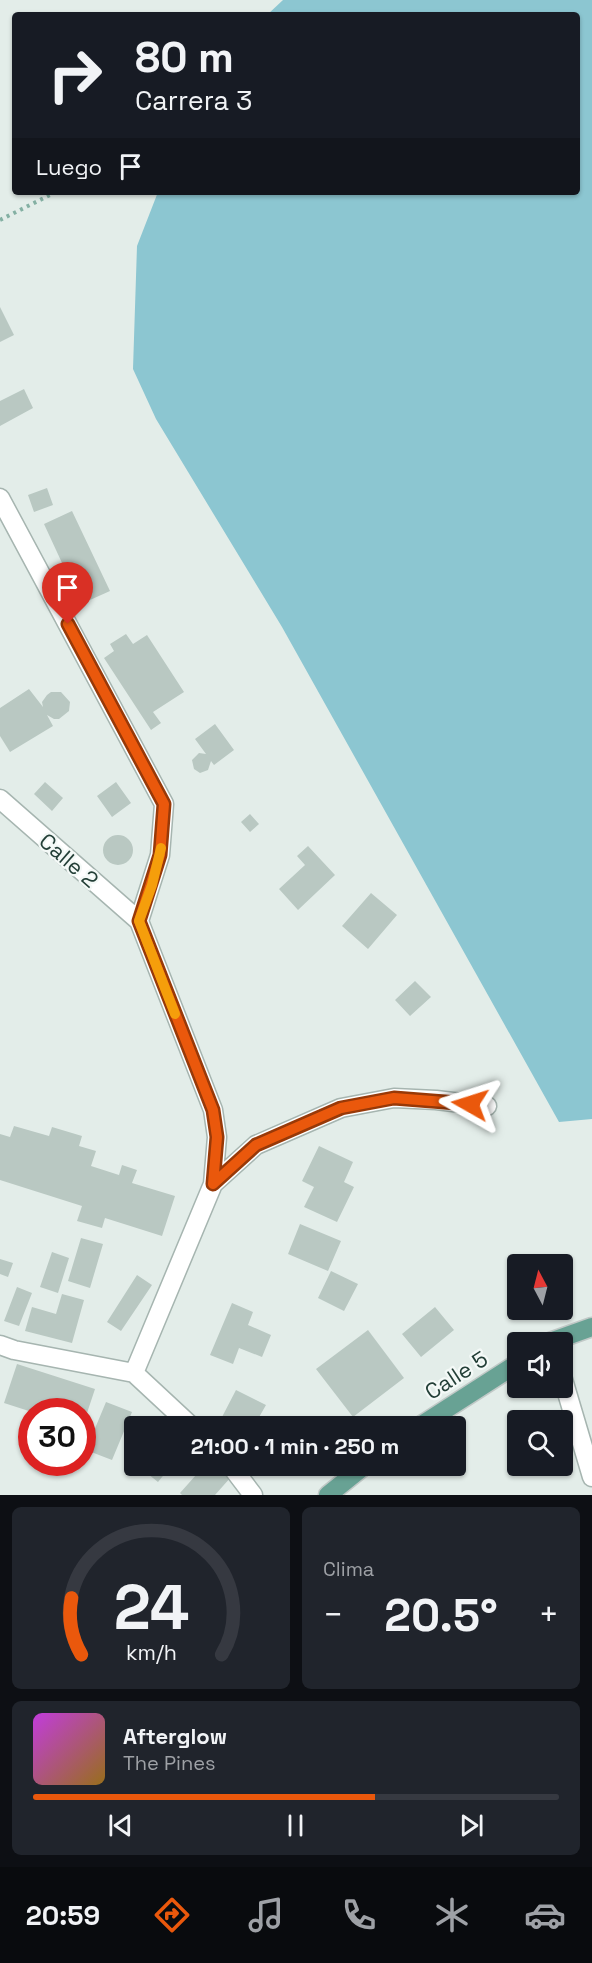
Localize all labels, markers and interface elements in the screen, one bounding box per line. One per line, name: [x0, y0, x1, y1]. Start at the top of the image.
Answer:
text: 80 m: [135, 31, 234, 84]
icon: right: [36, 36, 114, 114]
text: Carrera 3: [135, 83, 252, 118]
icon: arrive: [114, 150, 147, 183]
text: Luego: [36, 153, 102, 181]
pin: [42, 562, 93, 624]
icon: arrive: [51, 571, 84, 604]
street label: Calle 2: [34, 827, 104, 893]
position arrow: [438, 1072, 502, 1136]
north arrow: [507, 1254, 573, 1320]
map controls: [507, 1254, 573, 1476]
button: sound: [507, 1332, 573, 1398]
street label: Calle 5: [419, 1344, 493, 1406]
speed limit sign: 30: [18, 1398, 96, 1476]
button: search: [507, 1410, 573, 1476]
text: 21:00 · 1 min · 250 m: [191, 1432, 399, 1460]
text: Clima: [323, 1556, 374, 1582]
text: 24: [113, 1568, 189, 1647]
text: 20.5°: [384, 1587, 498, 1644]
text: −: [323, 1594, 343, 1636]
text: +: [539, 1594, 559, 1636]
text: km/h: [125, 1639, 177, 1666]
text: Afterglow: [123, 1722, 227, 1750]
text: The Pines: [123, 1750, 216, 1776]
icon: previous: [104, 1809, 137, 1842]
icon: pause: [279, 1809, 312, 1842]
icon: next: [455, 1809, 488, 1842]
icon: directions: [151, 1894, 193, 1936]
icon: music: [245, 1894, 287, 1936]
icon: phone: [338, 1894, 380, 1936]
icon: climate: [431, 1894, 473, 1936]
icon: car: [524, 1894, 566, 1936]
text: 20:59: [26, 1898, 100, 1933]

